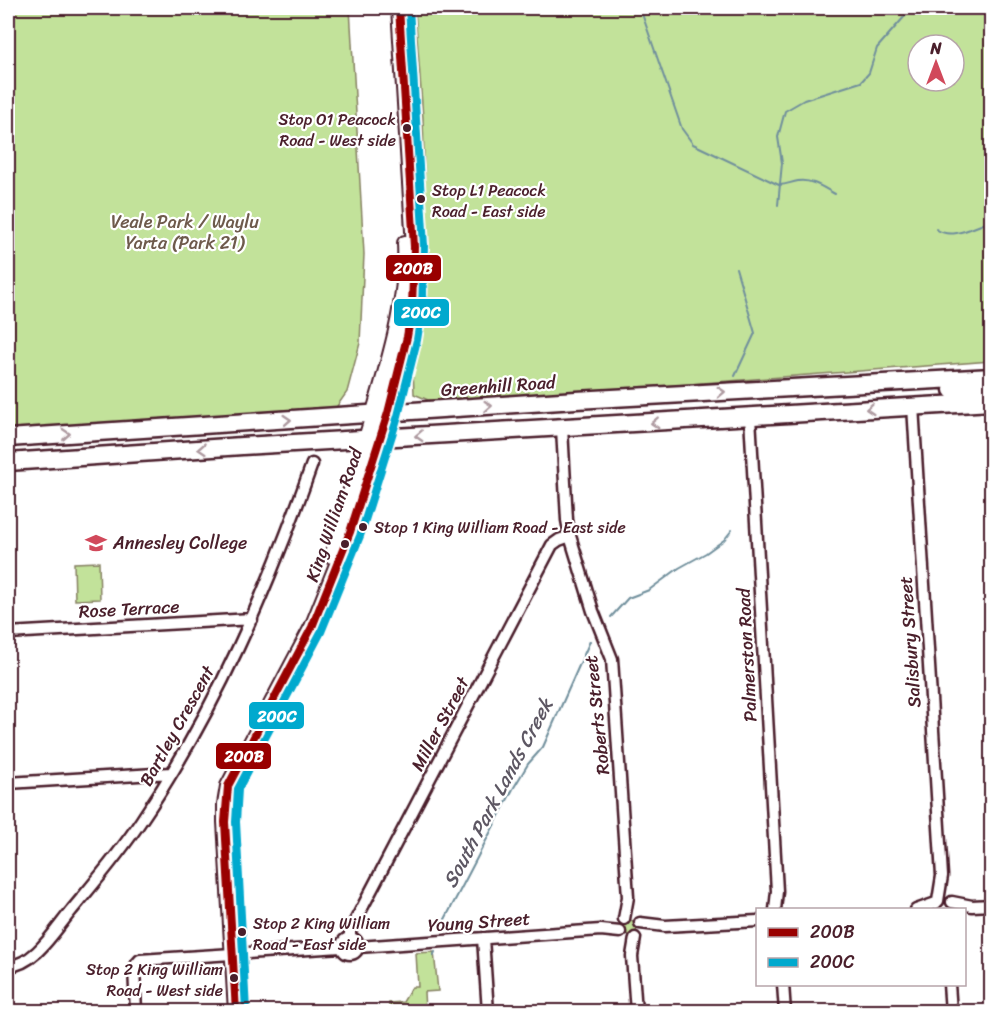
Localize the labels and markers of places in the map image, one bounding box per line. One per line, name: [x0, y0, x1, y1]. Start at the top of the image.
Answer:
place label: Stop O1 Peacock Road - West side: [278, 105, 396, 155]
marker: Stop O1 Peacock Road - West side: [401, 122, 413, 134]
place label: Stop L1 Peacock Road - East side: [432, 176, 546, 226]
marker: Stop L1 Peacock Road - East side: [415, 193, 427, 205]
place label: Stop 1 King William Road - East side: [374, 513, 626, 542]
marker: Stop 1 King William Road - East side: [357, 521, 369, 533]
place label: Annesley College: [112, 527, 247, 559]
school or university icon: Annesley College: [84, 531, 108, 555]
unlabelled marker: [339, 538, 351, 550]
place label: Stop 2 King William Road - East side: [253, 909, 390, 959]
marker: Stop 2 King William Road - East side: [236, 926, 248, 938]
place label: Stop 2 King William Road - West side: [86, 955, 223, 1005]
marker: Stop 2 King William Road - West side: [228, 972, 240, 984]

